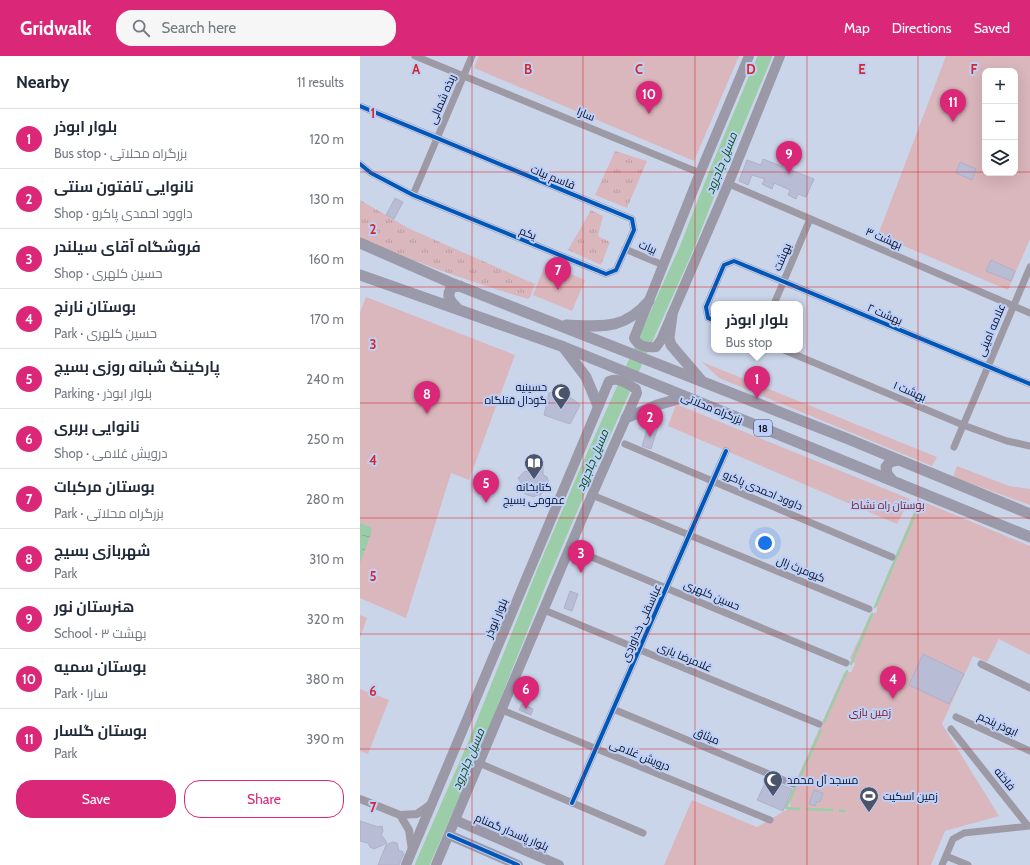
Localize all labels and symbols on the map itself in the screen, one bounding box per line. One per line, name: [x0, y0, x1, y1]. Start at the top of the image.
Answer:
text: A: [412, 61, 421, 77]
text: B: [524, 61, 532, 77]
text: C: [635, 61, 643, 77]
text: D: [746, 61, 756, 77]
text: E: [858, 61, 866, 77]
text: F: [971, 61, 978, 77]
street label: ربذه شمالی: [425, 72, 459, 126]
pin: 10: [636, 81, 662, 114]
pin: 11: [940, 89, 966, 122]
street label: سارا: [575, 104, 597, 124]
text: 1: [371, 105, 375, 121]
water label: مسیل جاجرود: [702, 130, 740, 196]
pin: 9: [776, 141, 802, 174]
street label: قاسم بیات: [528, 162, 577, 193]
text: 2: [370, 221, 377, 237]
street label: یکم: [517, 223, 539, 244]
street label: بهشت ۳: [864, 224, 905, 252]
street label: بیات: [637, 237, 659, 257]
street label: بهشت: [770, 241, 794, 273]
pin: 7: [545, 257, 571, 290]
street label: بهشت ۲: [865, 300, 905, 328]
street label: علامه امینی: [974, 301, 1008, 359]
text: 3: [369, 336, 377, 352]
pin: 1: [744, 366, 770, 399]
street label: بهشت ۱: [891, 378, 929, 404]
place label: حسینیه گودال قتلگاه: [484, 380, 547, 407]
pin: 8: [414, 381, 440, 414]
mosque icon: حسینیه گودال قتلگاه: [550, 382, 572, 410]
street label: بزرگراه محلاتی: [679, 389, 745, 427]
pin: 2: [637, 404, 663, 437]
road number: 18: [754, 420, 772, 436]
water label: مسیل جاجرود: [572, 427, 612, 493]
text: 4: [369, 452, 377, 468]
library icon: کتابخانه عمومی بسیج: [523, 452, 545, 480]
street label: داوود احمدی پاکرو: [721, 467, 805, 513]
pin: 5: [473, 470, 499, 503]
place label: کتابخانه عمومی بسیج: [503, 480, 565, 508]
park label: بوستان راه نشاط: [851, 498, 925, 512]
your location: [755, 533, 775, 553]
pin: 3: [568, 540, 594, 573]
street label: کیومرث زال: [775, 553, 827, 585]
text: 5: [370, 568, 377, 584]
street label: حسین کلهری: [682, 577, 742, 613]
street label: عباسقلی خداوردی: [618, 582, 664, 664]
street label: بلوار ابوذر: [481, 596, 511, 641]
street label: غلامرضا یاری: [656, 639, 714, 675]
pin: 4: [880, 666, 906, 699]
pin: 6: [513, 676, 539, 709]
text: 6: [369, 683, 377, 699]
park label: زمین بازی: [849, 705, 891, 719]
street label: ابوذر پنجم: [975, 709, 1020, 740]
street label: میثاق: [692, 724, 722, 748]
water label: مسیل جاجرود: [448, 726, 488, 792]
street label: درویش غلامی: [608, 737, 672, 773]
street label: فاخته: [991, 765, 1019, 793]
mosque icon: مسجد آل محمد: [762, 769, 784, 797]
place label: مسجد آل محمد: [787, 773, 858, 787]
sports icon: زمین اسکیت: [858, 785, 880, 813]
place label: زمین اسکیت: [883, 789, 938, 803]
text: 7: [370, 799, 377, 815]
street label: بلوار پاسدار گمنام: [473, 810, 551, 855]

